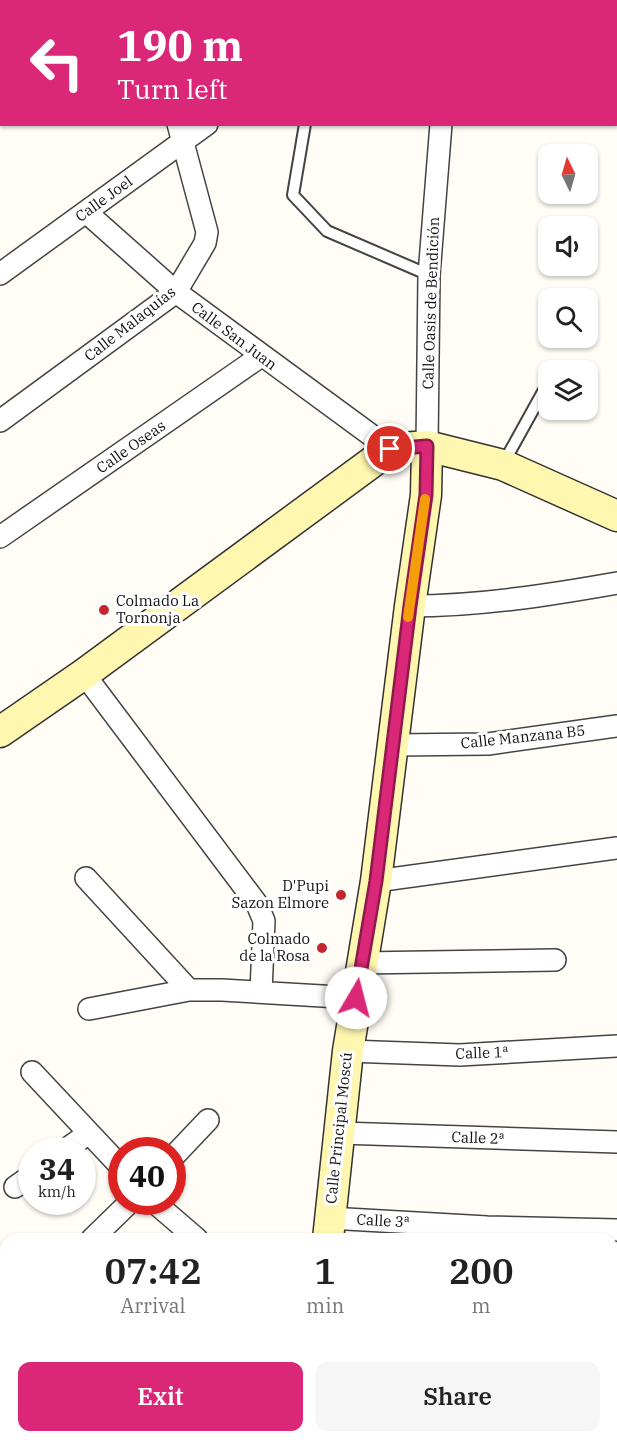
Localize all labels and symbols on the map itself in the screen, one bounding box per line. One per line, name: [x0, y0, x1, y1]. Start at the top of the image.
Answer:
north arrow: [538, 144, 598, 204]
street label: Calle Joel: [71, 171, 136, 226]
street label: Calle Oasis de Bendición: [418, 216, 443, 390]
street label: Calle Malaquías: [80, 282, 179, 365]
street label: Calle San Juan: [188, 297, 281, 374]
street label: Calle Oseas: [92, 416, 169, 477]
pin: [364, 423, 415, 474]
place label: Colmado La Tornonja: [116, 591, 199, 627]
marker: Colmado La Tornonja: [97, 603, 111, 617]
street label: Calle Manzana B5: [460, 721, 586, 752]
place label: D'Pupi Sazon Elmore: [231, 876, 329, 912]
marker: D'Pupi Sazon Elmore: [334, 888, 348, 902]
place label: Colmado de la Rosa: [239, 929, 310, 965]
marker: Colmado de la Rosa: [315, 941, 329, 955]
position arrow: [324, 966, 388, 1030]
street label: Calle 1ª: [455, 1042, 509, 1063]
street label: Calle Principal Moscú: [321, 1051, 356, 1205]
street label: Calle 2ª: [451, 1127, 505, 1148]
speed limit sign: 40: [108, 1137, 186, 1215]
street label: Calle 3ª: [356, 1210, 410, 1231]

